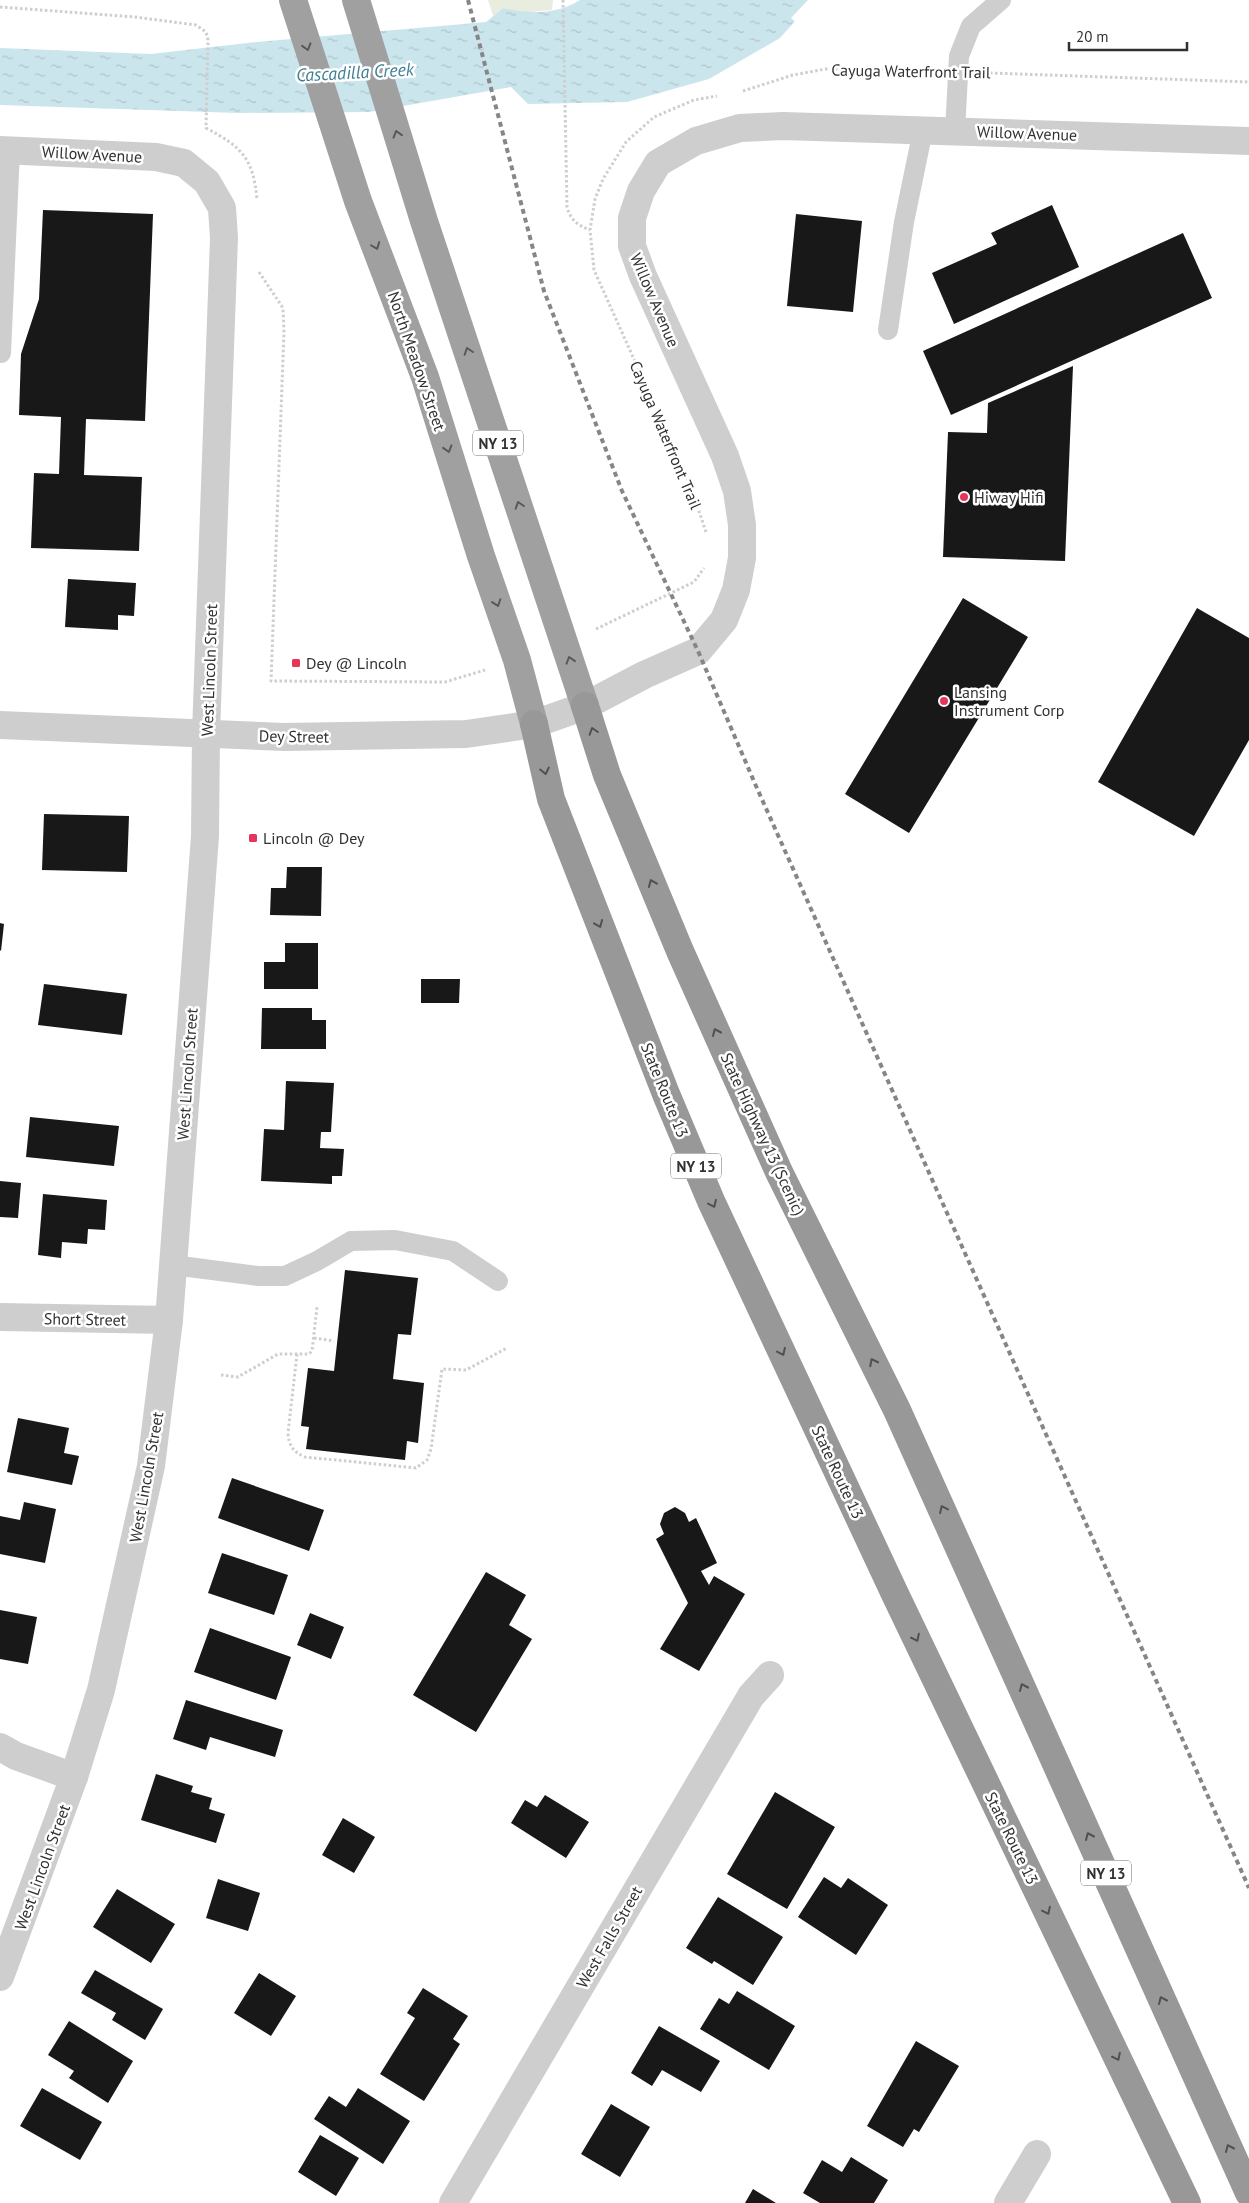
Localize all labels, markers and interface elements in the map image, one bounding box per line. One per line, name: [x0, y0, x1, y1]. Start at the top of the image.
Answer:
scale bar: [1069, 20, 1186, 52]
text: 20 m: [1076, 27, 1109, 46]
one-way arrow: [302, 42, 312, 50]
water label: Cascadilla Creek: [296, 57, 415, 87]
street label: Cayuga Waterfront Trail: [831, 60, 991, 82]
street label: Willow Avenue: [976, 121, 1078, 145]
one-way arrow: [393, 130, 403, 138]
street label: Willow Avenue: [41, 141, 143, 167]
one-way arrow: [370, 241, 380, 250]
street label: Willow Avenue: [626, 250, 684, 350]
street label: North Meadow Street: [384, 289, 450, 434]
one-way arrow: [463, 347, 473, 356]
street label: Cayuga Waterfront Trail: [626, 358, 706, 513]
road number: NY 13: [473, 430, 523, 456]
one-way arrow: [442, 444, 452, 452]
place label: Hiway Hifi: [974, 487, 1044, 507]
marker: Hiway Hifi: [958, 491, 970, 503]
one-way arrow: [515, 502, 525, 510]
one-way arrow: [492, 599, 502, 607]
street label: West Lincoln Street: [197, 603, 221, 737]
place label: Dey @ Lincoln: [306, 653, 407, 673]
one-way arrow: [566, 656, 576, 664]
marker: Dey @ Lincoln: [290, 657, 302, 669]
place label: Lansing Instrument Corp: [954, 682, 1064, 720]
marker: Lansing Instrument Corp: [938, 695, 950, 707]
street label: Dey Street: [259, 725, 330, 747]
one-way arrow: [588, 728, 598, 736]
one-way arrow: [539, 767, 549, 776]
place label: Lincoln @ Dey: [263, 828, 365, 848]
marker: Lincoln @ Dey: [247, 832, 259, 844]
one-way arrow: [647, 879, 658, 888]
one-way arrow: [593, 919, 603, 928]
street label: West Lincoln Street: [172, 1007, 202, 1141]
one-way arrow: [712, 1028, 723, 1037]
street label: State Route 13: [637, 1040, 693, 1140]
street label: State Highway 13 (Scenic): [717, 1050, 809, 1218]
road number: NY 13: [671, 1154, 721, 1178]
one-way arrow: [706, 1199, 717, 1208]
street label: Short Street: [44, 1308, 127, 1330]
one-way arrow: [775, 1346, 785, 1355]
one-way arrow: [869, 1358, 879, 1367]
street label: West Lincoln Street: [125, 1409, 167, 1544]
street label: State Route 13: [808, 1422, 868, 1522]
one-way arrow: [938, 1505, 949, 1514]
one-way arrow: [910, 1633, 921, 1642]
one-way arrow: [1018, 1683, 1029, 1692]
street label: State Route 13: [981, 1788, 1043, 1888]
street label: West Lincoln Street: [10, 1801, 74, 1933]
one-way arrow: [1084, 1832, 1095, 1841]
road number: NY 13: [1081, 1860, 1131, 1886]
street label: West Falls Street: [572, 1882, 647, 1992]
one-way arrow: [1041, 1906, 1051, 1915]
one-way arrow: [1158, 1996, 1168, 2005]
one-way arrow: [1111, 2052, 1121, 2061]
one-way arrow: [1224, 2144, 1235, 2153]

